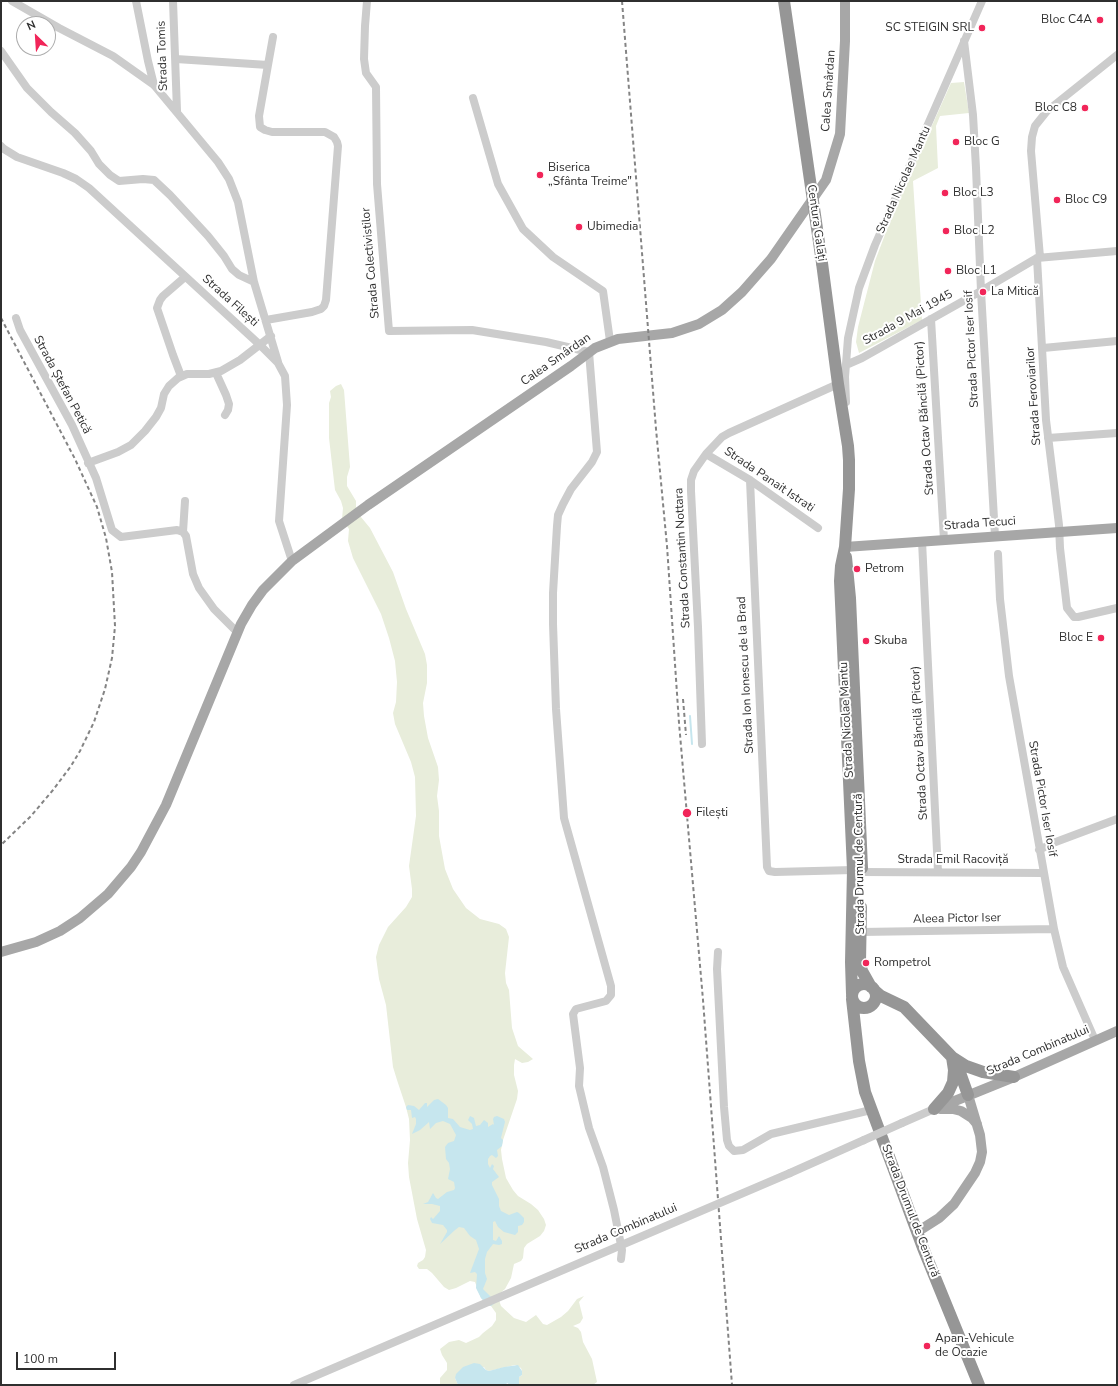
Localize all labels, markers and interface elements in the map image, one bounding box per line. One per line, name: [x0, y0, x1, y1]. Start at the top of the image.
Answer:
place label: Bloc C4A: [1041, 13, 1092, 27]
marker: Bloc C4A: [1095, 15, 1105, 25]
north arrow: [16, 16, 56, 56]
text: N: [24, 17, 38, 34]
street label: Strada Tomis: [155, 21, 171, 91]
place label: SC STEIGIN SRL: [885, 21, 974, 35]
marker: SC STEIGIN SRL: [977, 23, 987, 33]
street label: Calea Smârdan: [819, 50, 839, 132]
place label: Bloc C8: [1035, 101, 1077, 115]
marker: Bloc C8: [1080, 103, 1090, 113]
street label: Strada Nicolae Mantu: [874, 124, 934, 236]
place label: Bloc G: [964, 135, 1000, 149]
marker: Bloc G: [951, 137, 961, 147]
place label: Biserica „Sfânta Treime": [548, 161, 632, 189]
marker: Biserica „Sfânta Treime": [535, 170, 545, 180]
street label: Centura Galați: [803, 184, 829, 262]
place label: Bloc L3: [953, 186, 994, 200]
marker: Bloc L3: [940, 188, 950, 198]
place label: Bloc C9: [1065, 193, 1107, 207]
marker: Bloc C9: [1052, 195, 1062, 205]
street label: Strada Colectivistilor: [359, 207, 383, 319]
place label: Ubimedia: [587, 220, 638, 234]
marker: Ubimedia: [574, 222, 584, 232]
place label: Bloc L2: [954, 224, 995, 238]
marker: Bloc L2: [941, 226, 951, 236]
place label: Bloc L1: [956, 264, 997, 278]
marker: Bloc L1: [943, 266, 953, 276]
street label: Strada Filești: [199, 272, 261, 330]
place label: La Mitică: [991, 285, 1039, 299]
street label: Strada 9 Mai 1945: [861, 287, 955, 349]
marker: La Mitică: [978, 287, 988, 297]
street label: Strada Pictor Iser Iosif: [962, 290, 982, 408]
street label: Calea Smârdan: [518, 331, 594, 389]
street label: Strada Ștefan Petică: [30, 333, 94, 437]
street label: Strada Octav Băncilă (Pictor): [912, 340, 938, 496]
street label: Strada Feroviarilor: [1023, 346, 1045, 446]
street label: Strada Panait Istrati: [721, 444, 817, 516]
street label: Strada Constantin Nottara: [672, 488, 694, 628]
street label: Strada Tecuci: [944, 514, 1016, 534]
place label: Petrom: [865, 562, 904, 576]
marker: Petrom: [852, 564, 862, 574]
street label: Strada Ion Ionescu de la Brad: [735, 596, 757, 754]
place label: Bloc E: [1059, 631, 1093, 645]
marker: Bloc E: [1096, 633, 1106, 643]
place label: Skuba: [874, 634, 907, 648]
marker: Skuba: [861, 636, 871, 646]
street label: Strada Nicolae Mantu: [837, 662, 857, 778]
street label: Strada Octav Băncilă (Pictor): [909, 665, 931, 821]
street label: Strada Pictor Iser Iosif: [1025, 740, 1059, 858]
street label: Strada Drumul de Centură: [852, 793, 868, 935]
place label: Filești: [696, 806, 728, 820]
marker: Filești: [681, 807, 693, 819]
street label: Strada Emil Racoviță: [897, 853, 1009, 867]
street label: Aleea Pictor Iser: [913, 911, 1001, 927]
place label: Rompetrol: [874, 956, 931, 970]
marker: Rompetrol: [861, 958, 871, 968]
street label: Strada Combinatului: [984, 1023, 1092, 1079]
street label: Strada Drumul de Centură: [878, 1143, 942, 1279]
street label: Strada Combinatului: [572, 1201, 680, 1257]
place label: Apan-Vehicule de Ocazie: [935, 1332, 1014, 1360]
marker: Apan-Vehicule de Ocazie: [922, 1341, 932, 1351]
scale bar: [18, 1344, 118, 1370]
text: 100 m: [23, 1351, 58, 1367]

